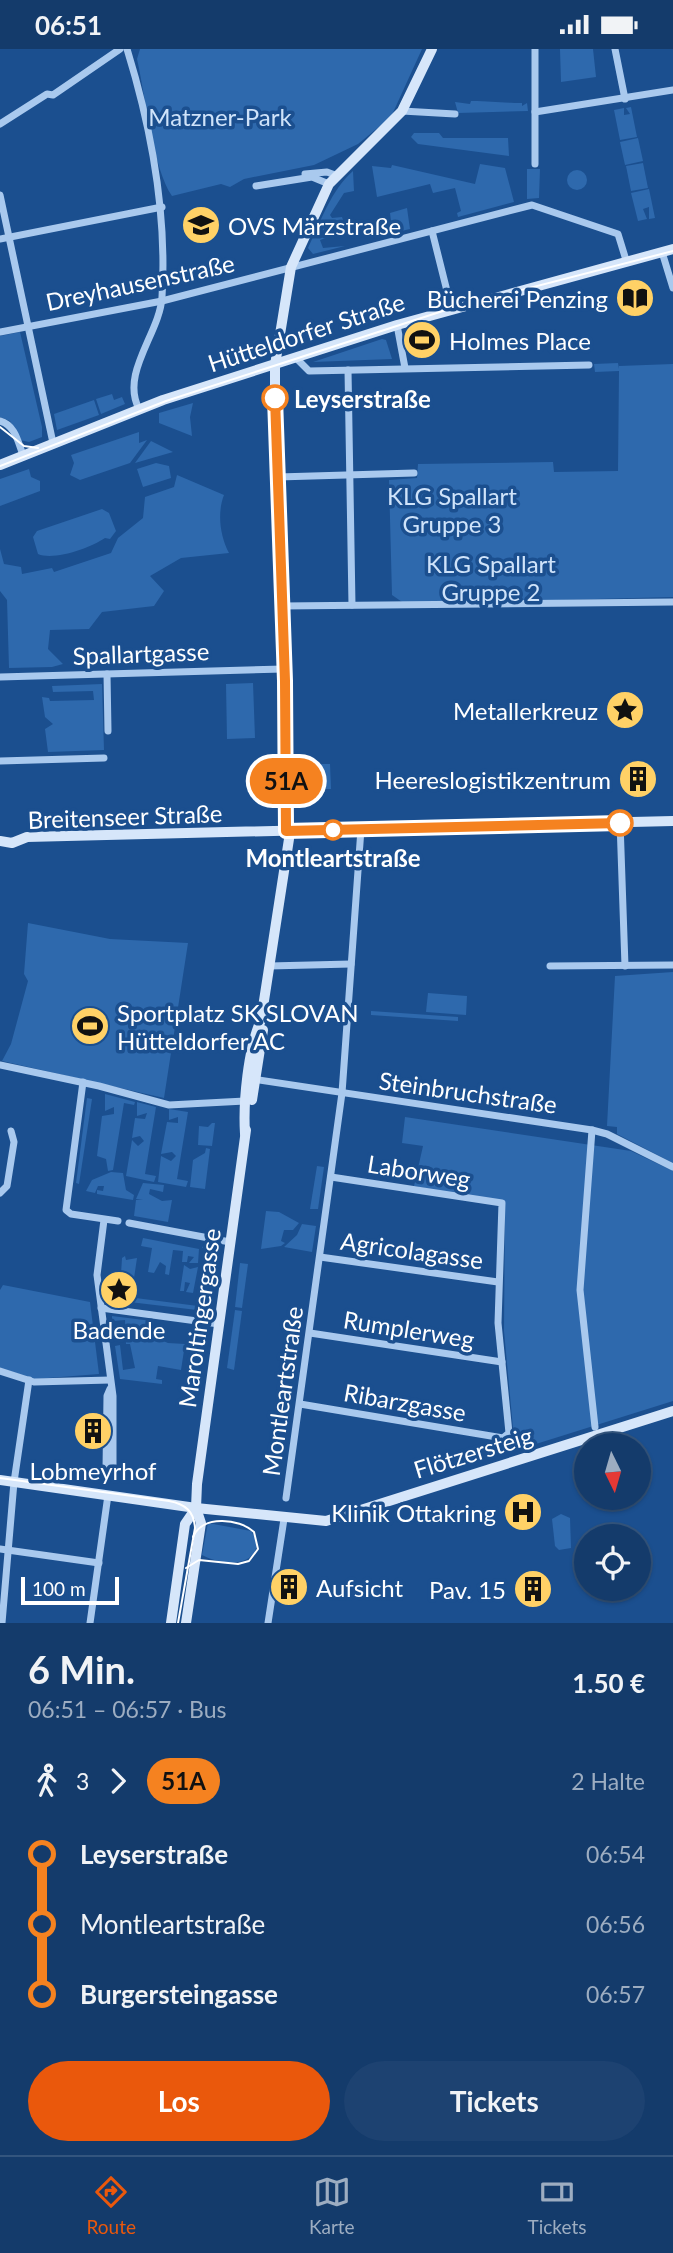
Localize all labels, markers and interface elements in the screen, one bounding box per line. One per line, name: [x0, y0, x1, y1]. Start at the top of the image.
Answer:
text: 06:51: [35, 9, 102, 41]
park label: Matzner-Park: [148, 102, 292, 131]
school or university icon: OVS Märzstraße: [180, 204, 222, 246]
place label: OVS Märzstraße: [228, 211, 401, 240]
street label: Dreyhausenstraße: [43, 248, 237, 316]
library icon: Bücherei Penzing: [614, 277, 656, 319]
place label: Bücherei Penzing: [427, 284, 608, 313]
street label: Hütteldorfer Straße: [204, 287, 408, 377]
sports icon: Holmes Place: [401, 319, 443, 361]
place label: Holmes Place: [449, 326, 591, 355]
place label: Leyserstraße: [294, 384, 431, 413]
marker: Leyserstraße: [262, 385, 288, 411]
park label: KLG Spallart Gruppe 3: [387, 481, 517, 538]
park label: KLG Spallart Gruppe 2: [426, 549, 556, 606]
street label: Spallartgasse: [72, 636, 210, 670]
place icon: Metallerkreuz: [604, 689, 646, 731]
place label: Metallerkreuz: [453, 696, 598, 725]
line badge: 51A: [246, 758, 326, 804]
building icon: Heereslogistikzentrum: [617, 758, 659, 800]
place label: Heereslogistikzentrum: [375, 765, 611, 794]
text: 51A: [264, 766, 308, 795]
street label: Breitenseer Straße: [27, 798, 223, 834]
unlabelled marker: [607, 810, 633, 836]
marker: Montleartstraße: [323, 820, 343, 840]
place label: Montleartstraße: [246, 843, 421, 872]
place label: Sportplatz SK SLOVAN Hütteldorfer AC: [117, 998, 359, 1055]
sports icon: Sportplatz SK SLOVAN Hütteldorfer AC: [69, 1005, 111, 1047]
street label: Steinbruchstraße: [377, 1065, 559, 1119]
street label: Laborweg: [365, 1149, 473, 1193]
street label: Maroltingergasse: [172, 1226, 226, 1410]
street label: Agricolagasse: [339, 1226, 485, 1274]
place icon: Badende: [98, 1269, 140, 1311]
street label: Montleartstraße: [256, 1304, 308, 1478]
street label: Rumplerweg: [342, 1304, 476, 1354]
place label: Badende: [73, 1315, 165, 1344]
street label: Ribarzgasse: [342, 1377, 468, 1427]
building icon: Lobmeyrhof: [72, 1410, 114, 1452]
street label: Flötzersteig: [410, 1420, 536, 1484]
north arrow: [574, 1433, 651, 1510]
map controls: [574, 1433, 651, 1601]
place label: Lobmeyrhof: [30, 1456, 157, 1485]
hospital icon: Klinik Ottakring: [502, 1491, 544, 1533]
place label: Klinik Ottakring: [331, 1498, 496, 1527]
button: locate: [574, 1524, 651, 1601]
building icon: Aufsicht: [268, 1566, 310, 1608]
building icon: Pav. 15: [512, 1568, 554, 1610]
place label: Aufsicht: [316, 1573, 404, 1602]
scale bar: [21, 1574, 119, 1606]
place label: Pav. 15: [429, 1575, 506, 1604]
text: 100 m: [32, 1577, 86, 1600]
text: 6 Min.: [28, 1646, 135, 1692]
text: 1.50 €: [572, 1667, 645, 1699]
text: 06:51 – 06:57 · Bus: [28, 1695, 227, 1723]
icon: walk: [28, 1762, 66, 1800]
icon: forward: [99, 1762, 137, 1800]
text: 51A: [161, 1766, 206, 1795]
text: 3: [76, 1767, 89, 1795]
text: 2 Halte: [571, 1767, 645, 1795]
text: Leyserstraße: [80, 1838, 228, 1870]
text: 06:54: [586, 1840, 645, 1868]
text: Montleartstraße: [80, 1908, 265, 1940]
text: 06:56: [586, 1910, 645, 1938]
text: Burgersteingasse: [80, 1978, 278, 2010]
text: 06:57: [586, 1980, 645, 2008]
button: Los: [28, 2061, 330, 2141]
button: Tickets: [344, 2061, 645, 2141]
tab: Route: [86, 2173, 136, 2238]
tab: Karte: [309, 2173, 355, 2238]
tab: Tickets: [528, 2173, 586, 2238]

